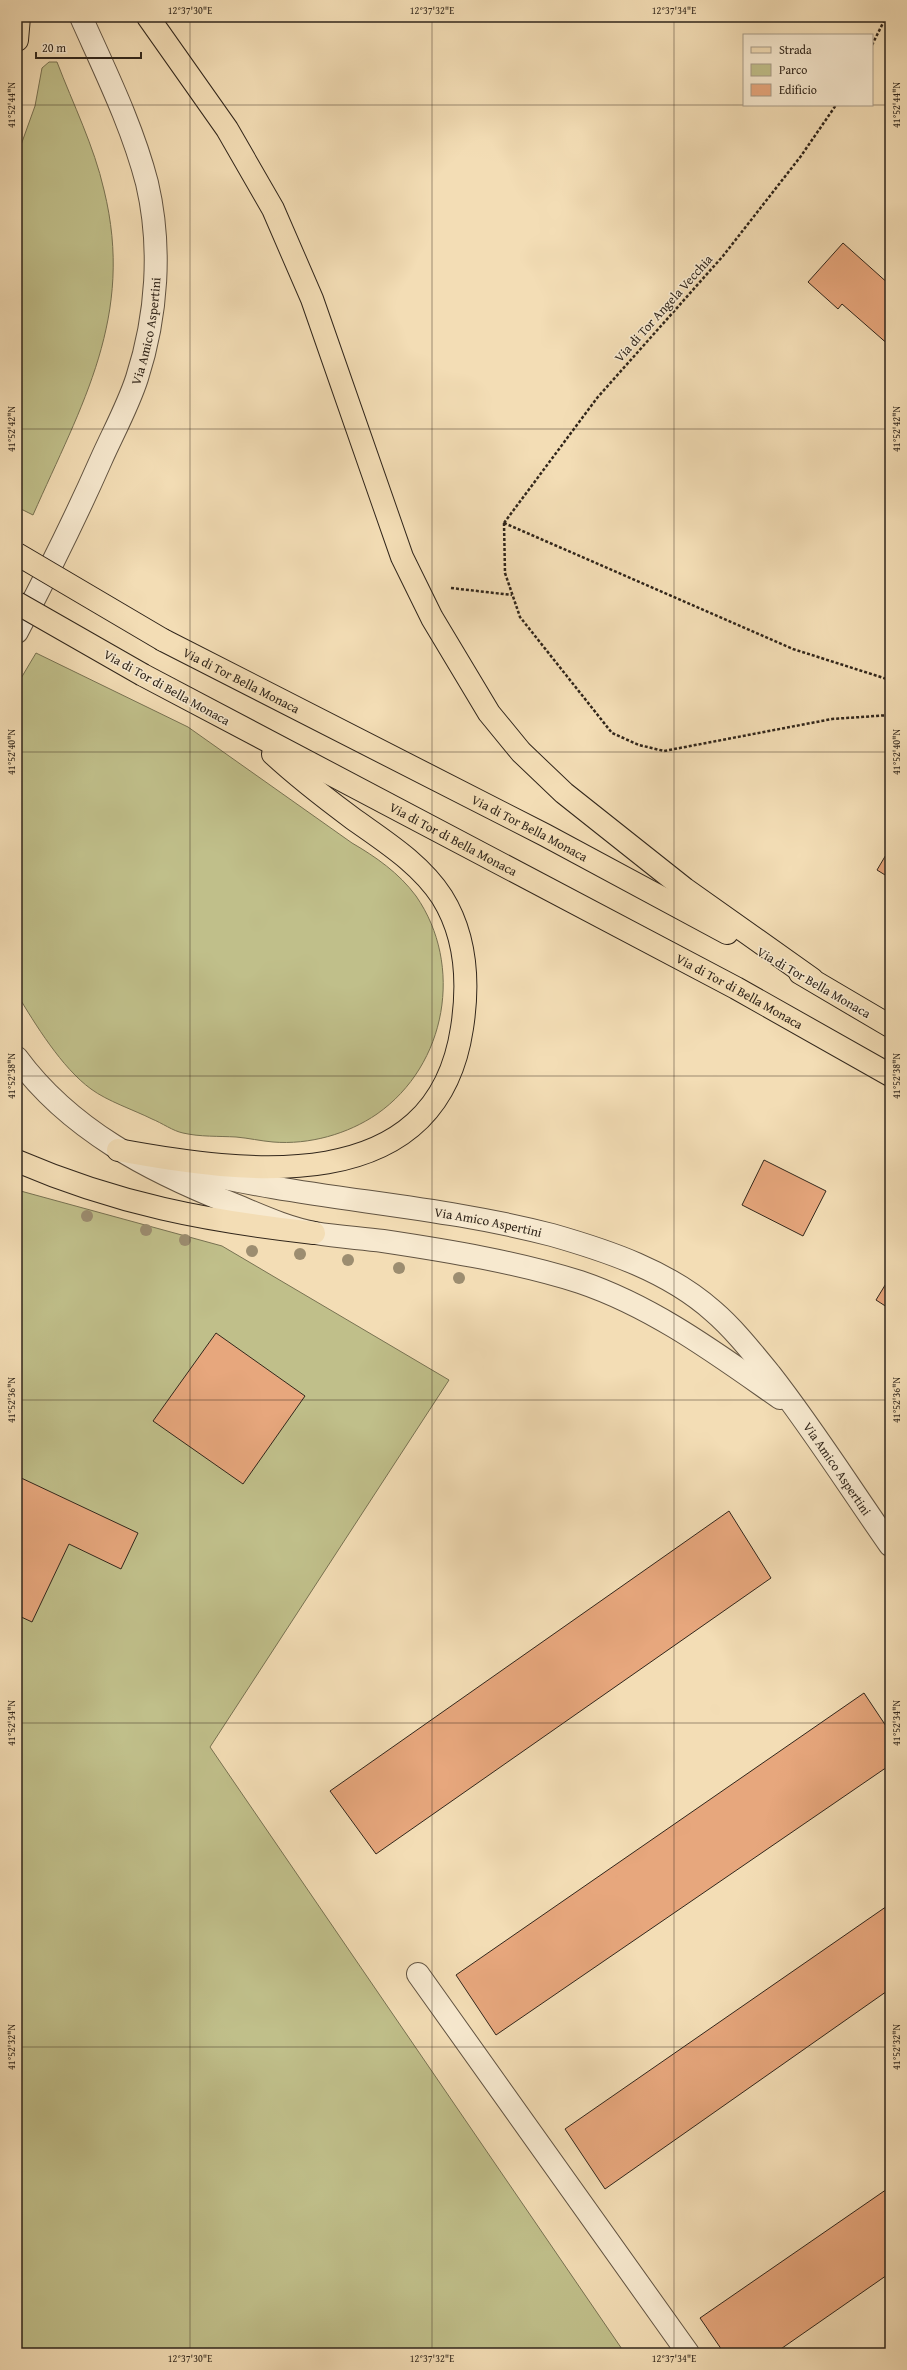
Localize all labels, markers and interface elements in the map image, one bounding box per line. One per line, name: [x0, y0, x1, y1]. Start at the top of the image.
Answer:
text: 12°37'30"E: [168, 3, 212, 18]
text: 12°37'32"E: [410, 3, 454, 18]
text: 12°37'34"E: [652, 3, 696, 18]
scale bar: [36, 34, 141, 60]
legend: [743, 34, 873, 106]
text: 20 m: [42, 39, 66, 56]
text: Strada: [779, 41, 812, 58]
text: Parco: [779, 61, 807, 78]
text: Edificio: [779, 81, 817, 98]
text: 41°52'44"N: [4, 82, 19, 128]
text: 41°52'44"N: [889, 82, 904, 128]
street label: Via di Tor Angela Vecchia: [610, 250, 717, 366]
street label: Via Amico Aspertini: [126, 276, 165, 388]
text: 41°52'42"N: [4, 406, 19, 452]
text: 41°52'42"N: [889, 406, 904, 452]
street label: Via di Tor Bella Monaca: [179, 643, 304, 719]
street label: Via di Tor di Bella Monaca: [100, 645, 234, 731]
text: 41°52'40"N: [4, 729, 19, 775]
text: 41°52'40"N: [889, 729, 904, 775]
street label: Via di Tor Bella Monaca: [468, 790, 592, 867]
street label: Via di Tor di Bella Monaca: [386, 798, 521, 881]
street label: Via di Tor Bella Monaca: [753, 942, 875, 1023]
street label: Via di Tor di Bella Monaca: [672, 949, 807, 1034]
text: 41°52'38"N: [4, 1053, 19, 1099]
text: 41°52'38"N: [889, 1053, 904, 1099]
street label: Via Amico Aspertini: [433, 1202, 544, 1242]
text: 41°52'36"N: [4, 1377, 19, 1423]
text: 41°52'36"N: [889, 1377, 904, 1423]
street label: Via Amico Aspertini: [798, 1418, 876, 1520]
text: 41°52'34"N: [4, 1700, 19, 1746]
text: 41°52'34"N: [889, 1700, 904, 1746]
text: 41°52'32"N: [4, 2024, 19, 2070]
text: 41°52'32"N: [889, 2024, 904, 2070]
text: 12°37'30"E: [168, 2351, 212, 2366]
text: 12°37'32"E: [410, 2351, 454, 2366]
text: 12°37'34"E: [652, 2351, 696, 2366]

